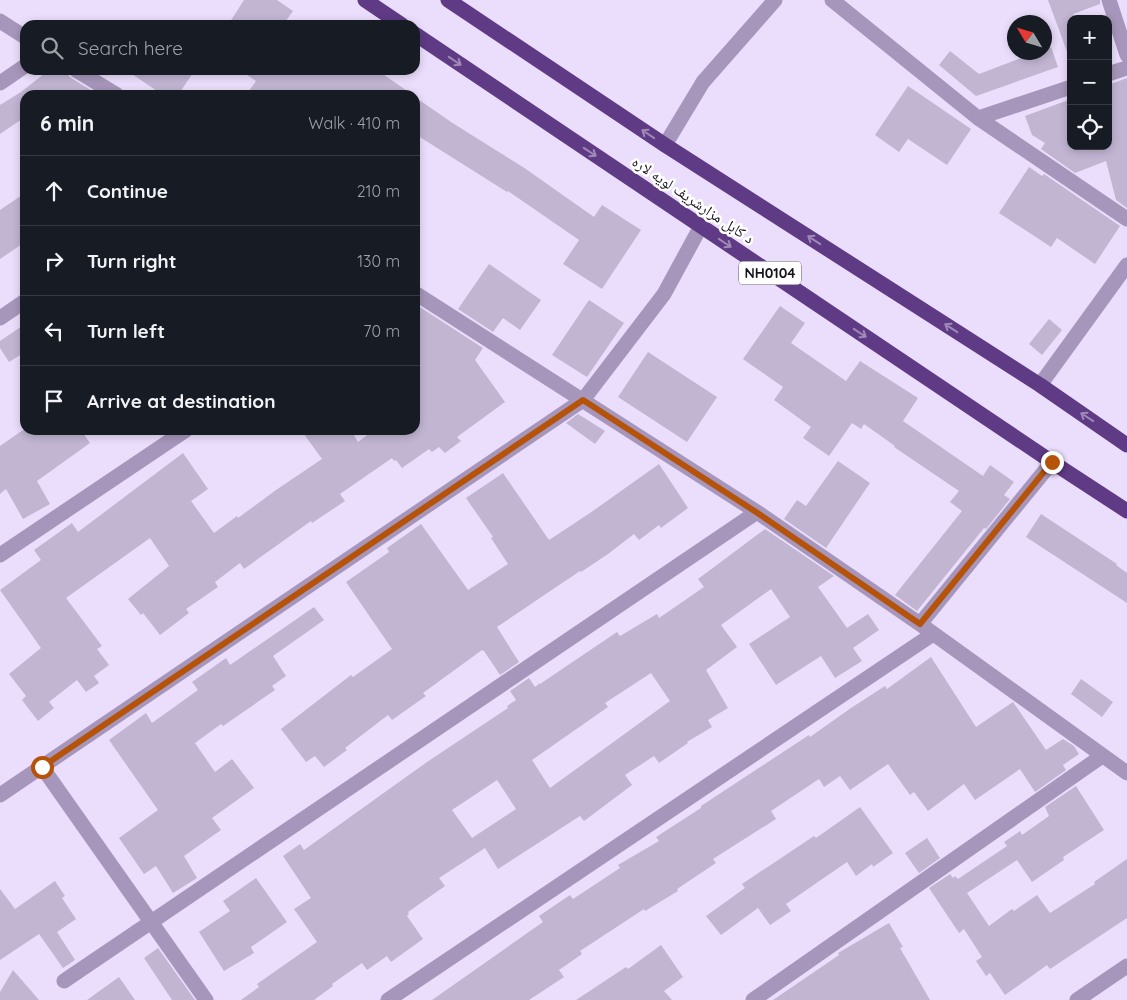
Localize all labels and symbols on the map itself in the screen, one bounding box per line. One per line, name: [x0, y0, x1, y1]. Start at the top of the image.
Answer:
north arrow: [1007, 15, 1052, 60]
one-way arrow: [448, 56, 462, 66]
one-way arrow: [641, 128, 655, 139]
one-way arrow: [583, 147, 597, 157]
street label: د کابل مزارشریف لویه لاره: [628, 152, 758, 248]
one-way arrow: [807, 235, 821, 246]
one-way arrow: [718, 237, 732, 248]
road number: NH0104: [739, 262, 801, 284]
one-way arrow: [944, 323, 958, 333]
one-way arrow: [853, 328, 867, 338]
one-way arrow: [1080, 412, 1094, 422]
route end: [1041, 451, 1064, 474]
route start: [31, 756, 54, 779]

